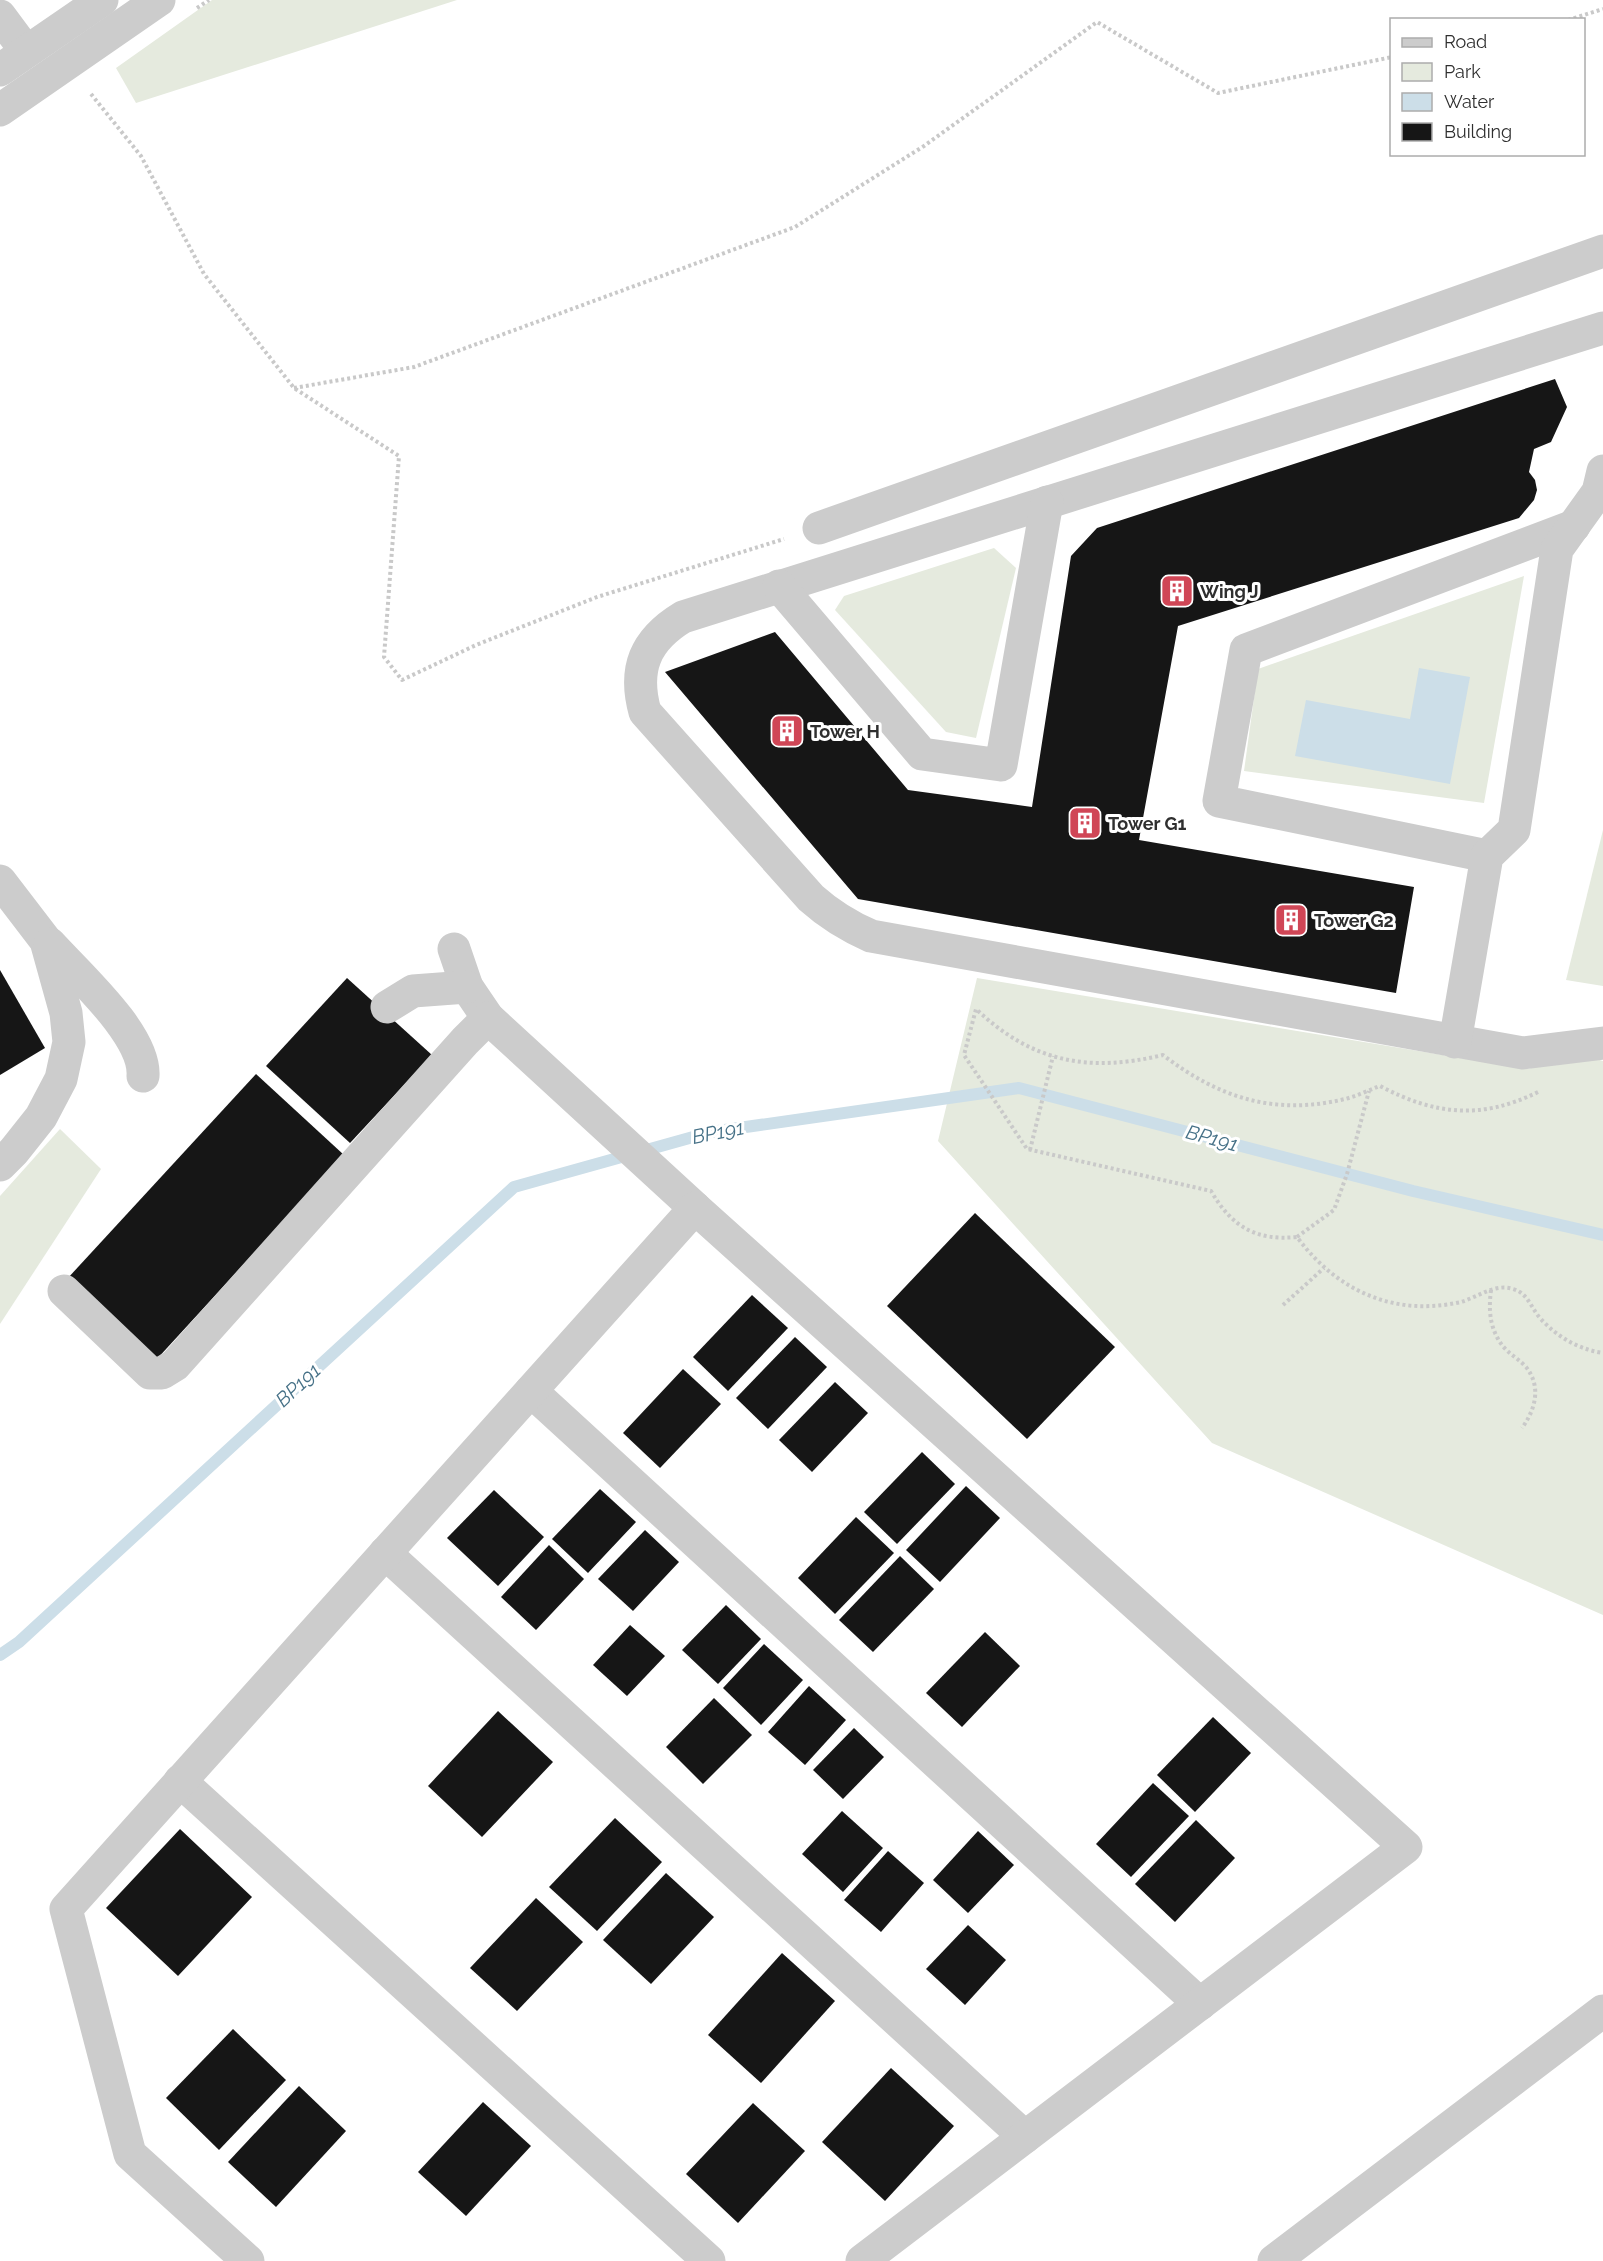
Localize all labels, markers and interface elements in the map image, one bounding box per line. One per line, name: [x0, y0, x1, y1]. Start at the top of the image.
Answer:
legend: [1390, 18, 1585, 156]
text: Road: [1444, 31, 1487, 52]
text: Park: [1444, 61, 1481, 82]
text: Water: [1444, 91, 1495, 112]
text: Building: [1444, 121, 1512, 142]
building icon: Wing J: [1159, 573, 1195, 609]
place label: Wing J: [1200, 581, 1259, 602]
building icon: Tower H: [769, 713, 805, 749]
place label: Tower H: [810, 721, 880, 742]
building icon: Tower G1: [1067, 805, 1103, 841]
place label: Tower G1: [1108, 813, 1186, 834]
building icon: Tower G2: [1273, 902, 1309, 938]
place label: Tower G2: [1314, 910, 1394, 931]
water label: BP191: [690, 1115, 746, 1149]
water label: BP191: [1183, 1120, 1241, 1156]
water label: BP191: [271, 1358, 325, 1412]

